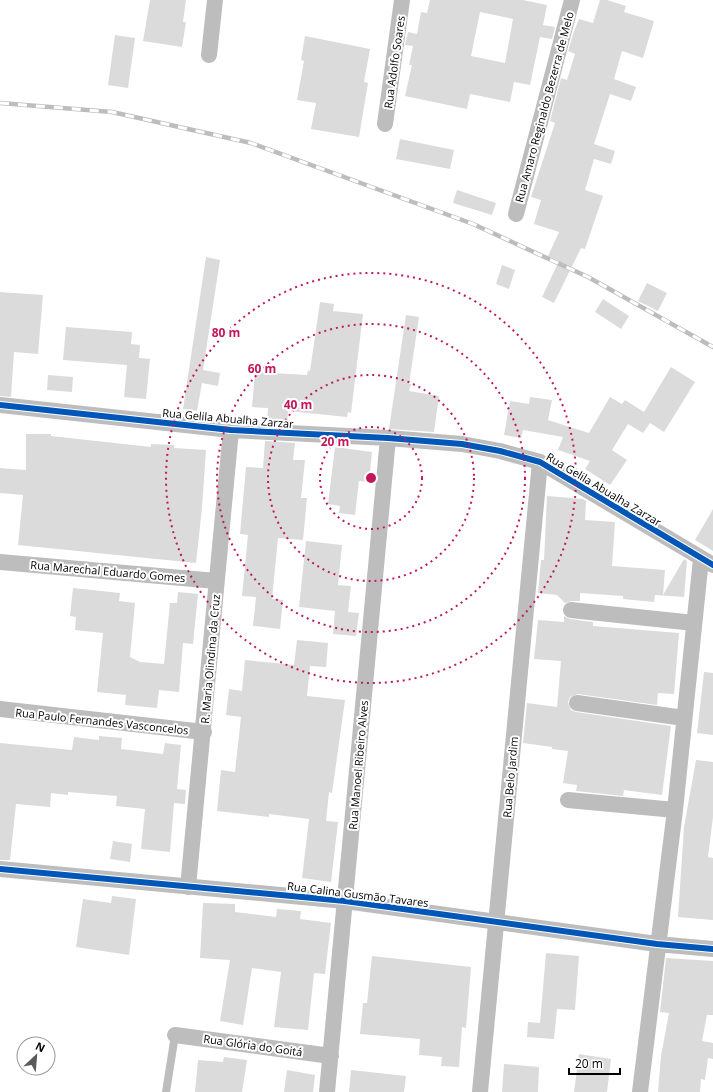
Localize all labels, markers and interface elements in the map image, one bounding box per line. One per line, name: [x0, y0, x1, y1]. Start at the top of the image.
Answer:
street label: Rua Amaro Reginaldo Bezerra de Melo: [511, 10, 577, 204]
street label: Rua Adolfo Soares: [380, 15, 408, 109]
text: 80 m: [212, 324, 240, 341]
text: 60 m: [248, 360, 276, 377]
text: 40 m: [284, 396, 312, 413]
street label: Rua Gelila Abualha Zarzar: [162, 405, 295, 431]
text: 20 m: [321, 433, 349, 450]
street label: Rua Gelila Abualha Zarzar: [544, 449, 665, 530]
centre of rings: [364, 471, 378, 485]
street label: Rua Marechal Eduardo Gomes: [30, 557, 186, 585]
street label: R. Maria Olindina da Cruz: [197, 594, 223, 724]
street label: Rua Manoel Ribeiro Alves: [345, 700, 371, 830]
street label: Rua Paulo Fernandes Vasconcelos: [15, 704, 189, 738]
street label: Rua Belo Jardim: [499, 736, 521, 818]
street label: Rua Calina Gusmão Tavares: [286, 878, 430, 910]
street label: Rua Glória do Goitá: [203, 1031, 303, 1059]
north arrow: [16, 1036, 56, 1076]
text: N: [33, 1038, 48, 1055]
scale bar: [569, 1050, 620, 1076]
text: 20 m: [575, 1055, 603, 1072]

